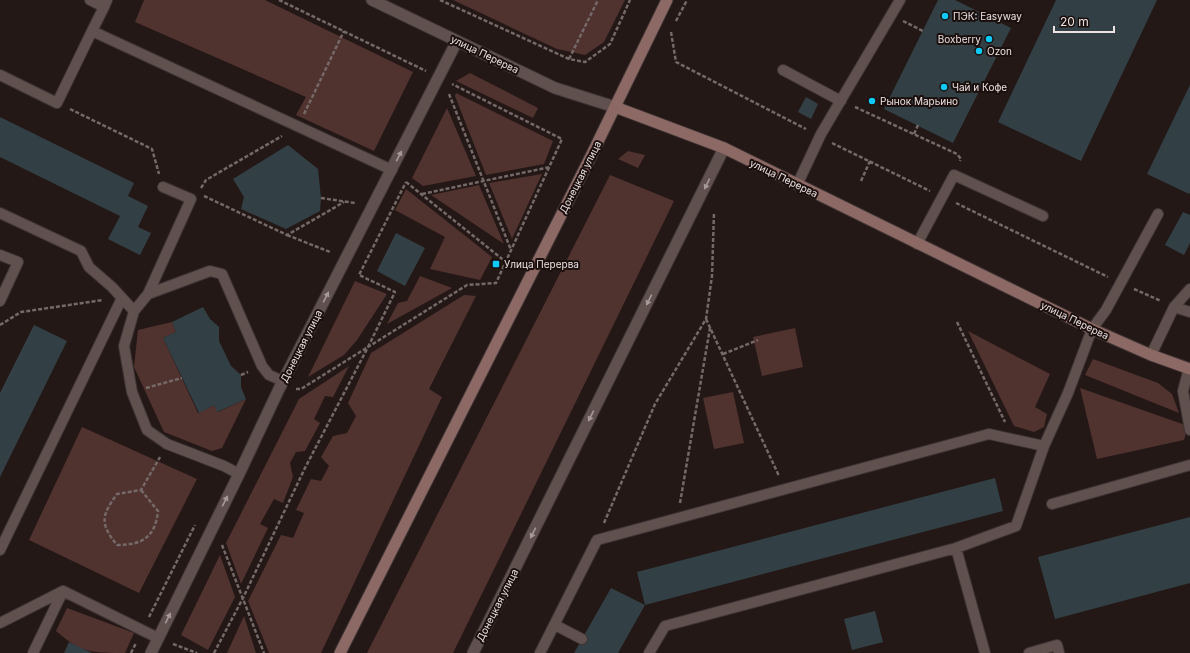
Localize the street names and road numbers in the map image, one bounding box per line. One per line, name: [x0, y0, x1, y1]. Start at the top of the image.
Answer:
street label: улица Перерва: [449, 32, 521, 76]
street label: Донецкая улица: [557, 139, 603, 215]
street label: улица Перерва: [748, 156, 820, 200]
street label: улица Перерва: [1039, 298, 1111, 342]
street label: Донецкая улица: [278, 308, 324, 384]
street label: Донецкая улица: [474, 567, 520, 643]

